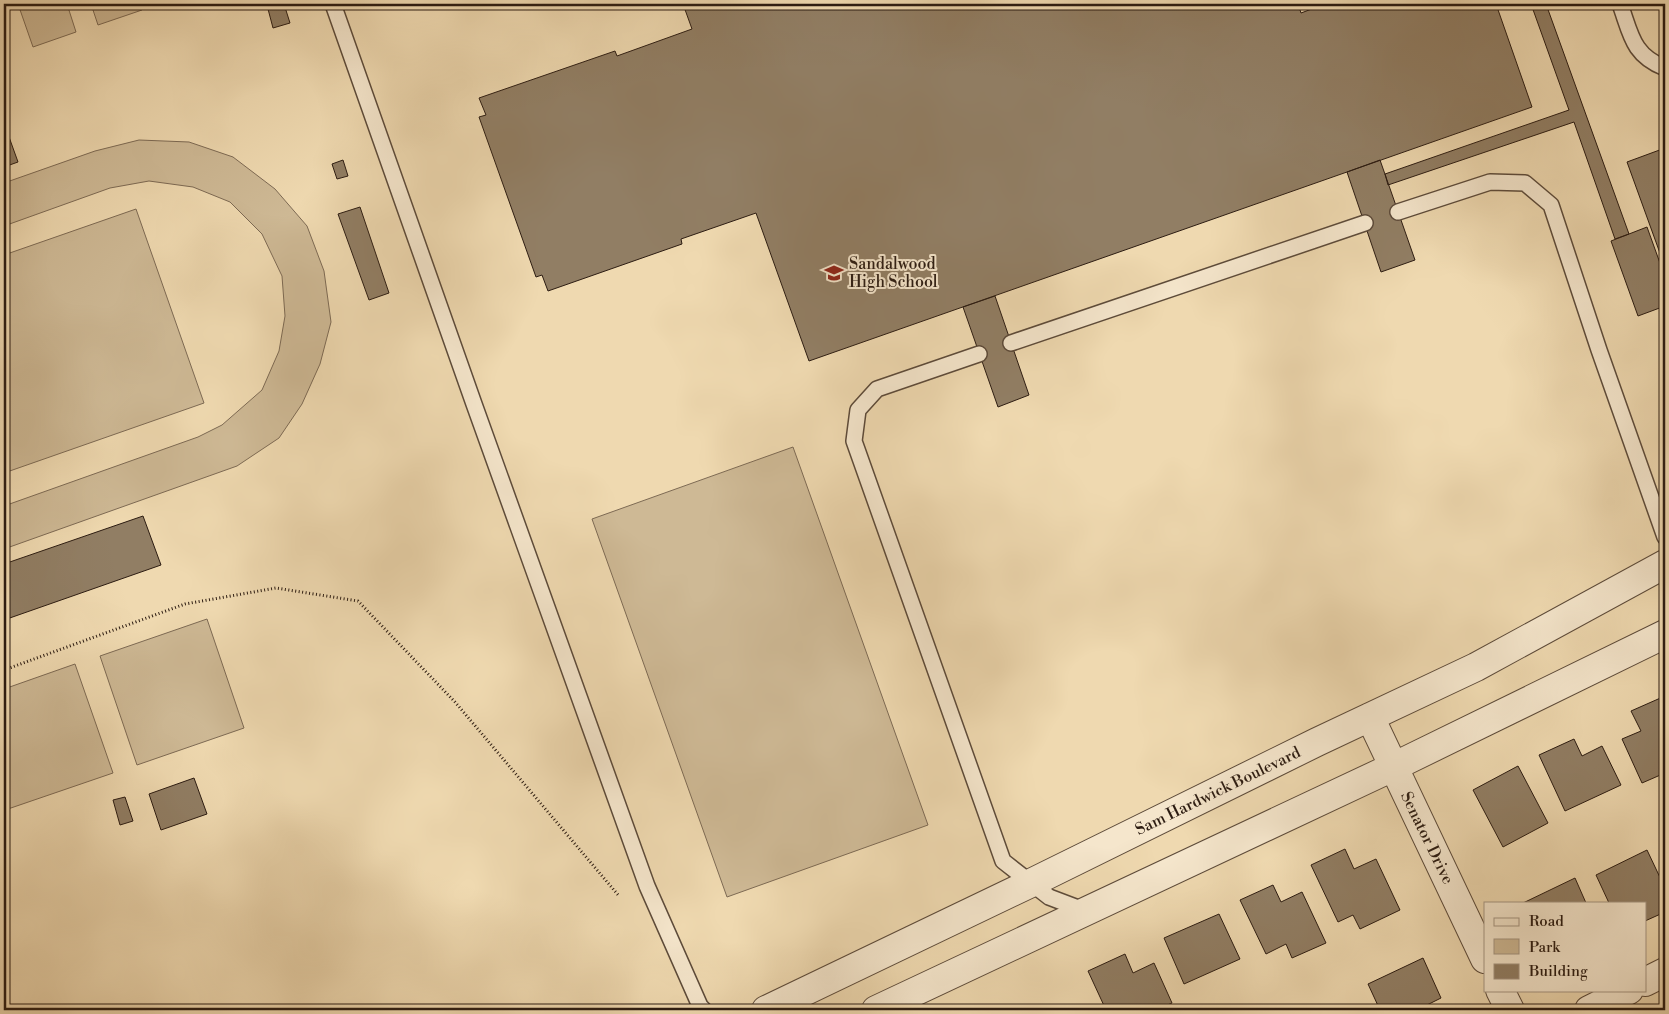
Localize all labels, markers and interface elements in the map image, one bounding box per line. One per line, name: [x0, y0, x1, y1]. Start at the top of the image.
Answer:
place label: Sandalwood High School: [849, 254, 938, 292]
school or university icon: Sandalwood High School: [823, 262, 845, 284]
street label: Sam Hardwick Boulevard: [1132, 742, 1304, 840]
street label: Senator Drive: [1396, 789, 1458, 887]
legend: [1484, 902, 1646, 992]
text: Road: [1529, 912, 1564, 931]
text: Park: [1529, 938, 1561, 957]
text: Building: [1528, 962, 1588, 981]

